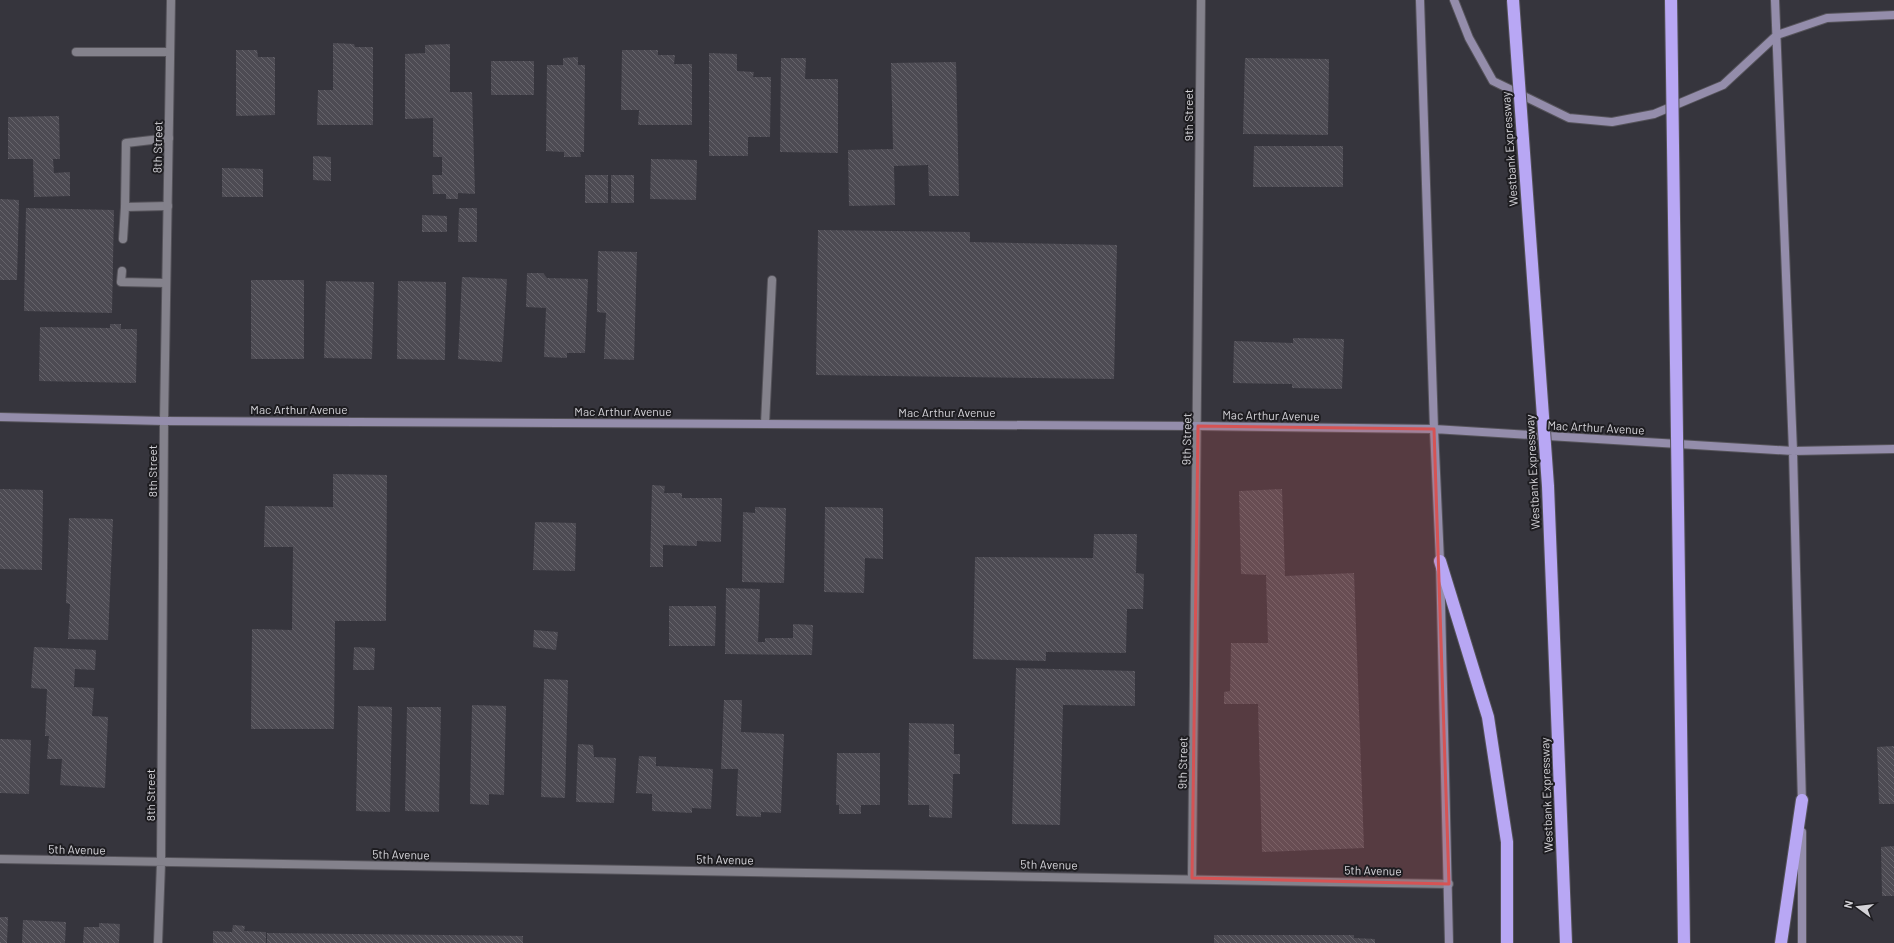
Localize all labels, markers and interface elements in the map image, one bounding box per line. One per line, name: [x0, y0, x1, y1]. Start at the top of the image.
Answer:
street label: 9th Street: [1181, 89, 1195, 141]
street label: Westbank Expressway: [1498, 91, 1520, 207]
street label: 8th Street: [150, 121, 164, 173]
street label: Mac Arthur Avenue: [250, 402, 348, 416]
street label: Mac Arthur Avenue: [574, 404, 672, 418]
street label: Mac Arthur Avenue: [898, 405, 996, 419]
street label: Mac Arthur Avenue: [1222, 407, 1320, 423]
street label: 9th Street: [1179, 413, 1193, 465]
street label: Westbank Expressway: [1522, 414, 1542, 530]
street label: Mac Arthur Avenue: [1547, 417, 1645, 437]
street label: 8th Street: [145, 445, 159, 497]
street label: 9th Street: [1175, 737, 1189, 789]
street label: Westbank Expressway: [1537, 737, 1555, 853]
street label: 8th Street: [143, 769, 157, 821]
street label: 5th Avenue: [48, 841, 106, 857]
street label: 5th Avenue: [372, 846, 430, 862]
street label: 5th Avenue: [696, 851, 754, 867]
street label: 5th Avenue: [1020, 856, 1078, 872]
street label: 5th Avenue: [1344, 862, 1402, 878]
north arrow: [1838, 887, 1878, 927]
text: N: [1841, 899, 1855, 910]

